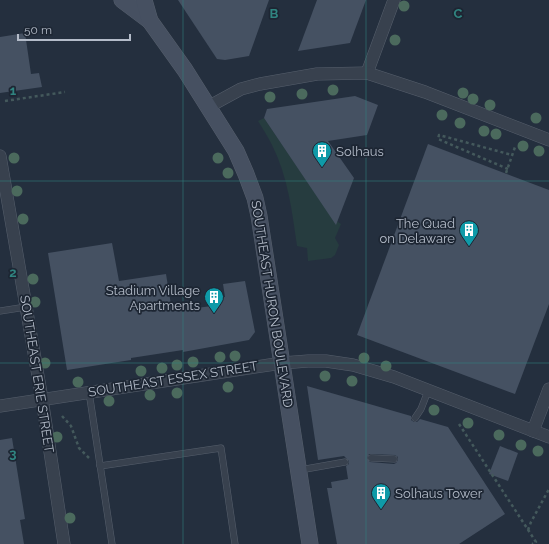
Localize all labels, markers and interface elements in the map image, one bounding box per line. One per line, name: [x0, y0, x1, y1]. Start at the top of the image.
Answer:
text: B: [270, 6, 279, 21]
text: C: [454, 6, 463, 21]
scale bar: [18, 16, 130, 42]
text: 50 m: [24, 23, 52, 37]
text: 1: [10, 83, 17, 98]
building icon: Solhaus: [311, 140, 333, 168]
place label: Solhaus: [336, 144, 384, 159]
street label: SOUTHEAST HURON BOULEVARD: [248, 199, 296, 409]
place label: The Quad on Delaware: [380, 216, 455, 246]
building icon: The Quad on Delaware: [458, 219, 480, 247]
text: 2: [9, 265, 17, 280]
place label: Stadium Village Apartments: [106, 283, 200, 313]
building icon: Stadium Village Apartments: [203, 286, 225, 314]
street label: SOUTHEAST ERIE STREET: [17, 294, 57, 454]
street label: SOUTHEAST ESSEX STREET: [87, 358, 259, 400]
text: 3: [9, 446, 17, 461]
building icon: Solhaus Tower: [370, 482, 392, 510]
place label: Solhaus Tower: [395, 486, 483, 501]

